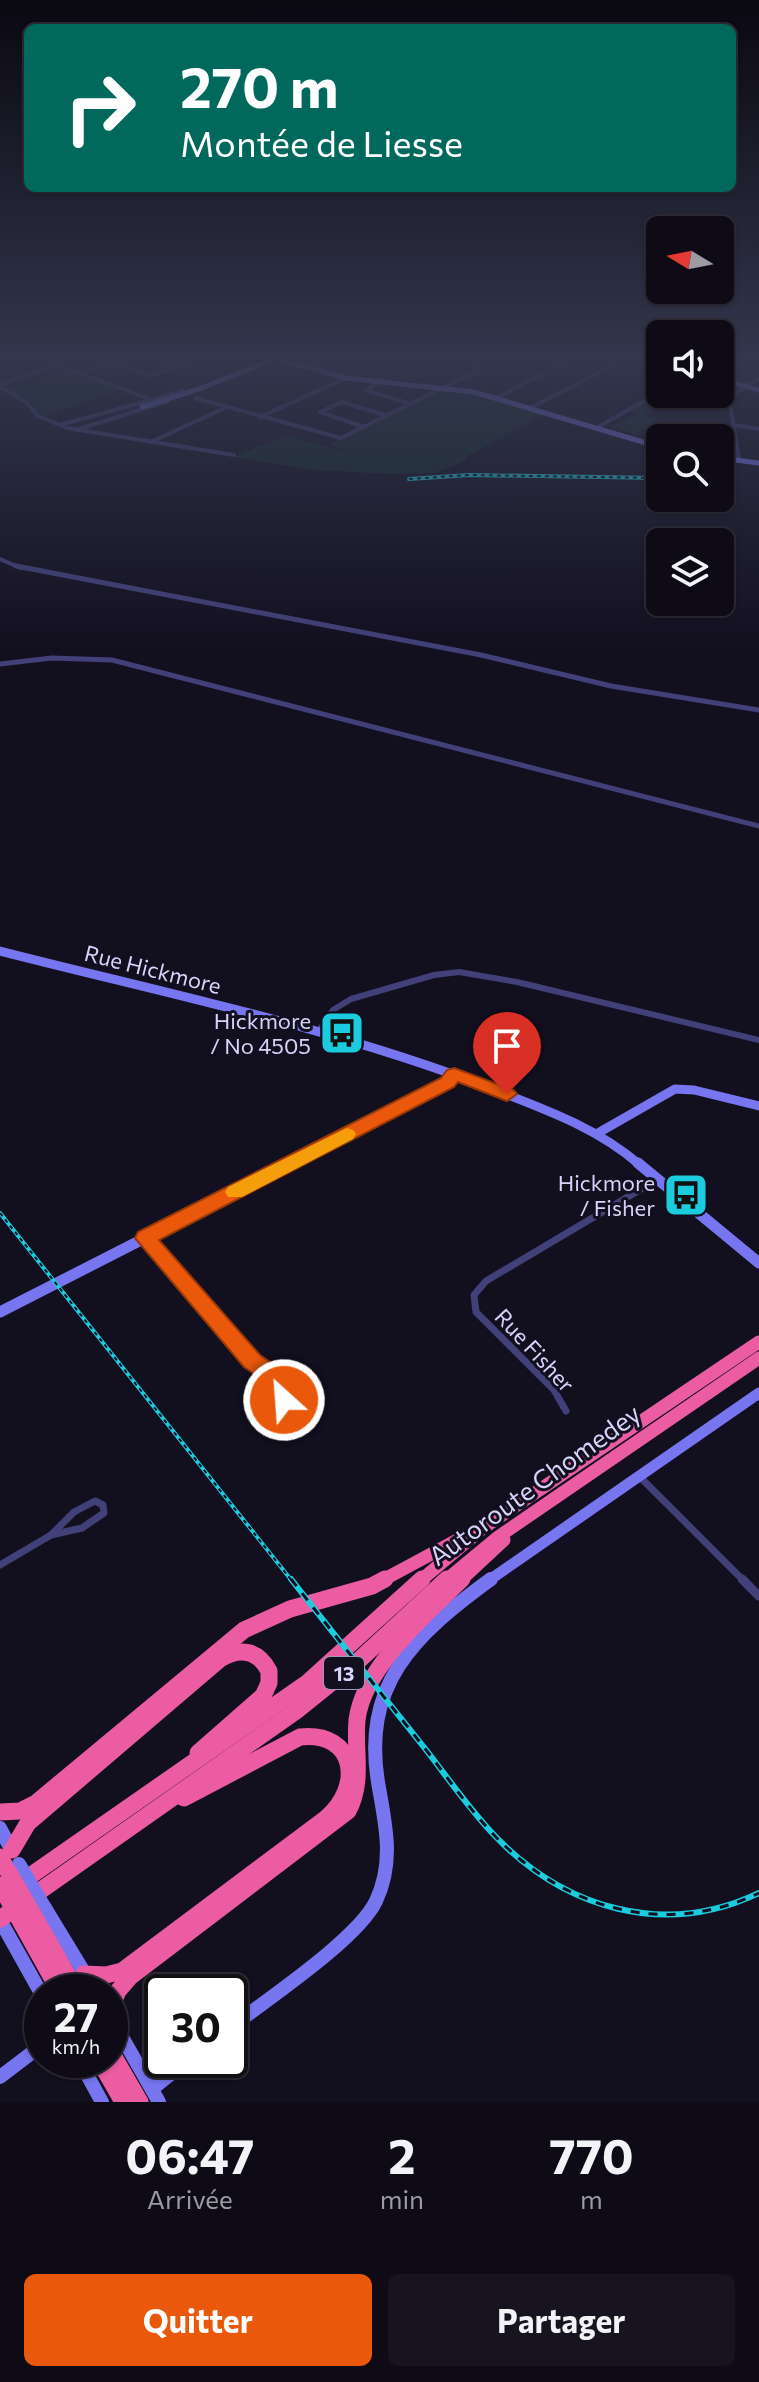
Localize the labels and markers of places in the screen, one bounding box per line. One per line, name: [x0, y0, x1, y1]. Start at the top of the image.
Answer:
place label: Hickmore / No 4505: [210, 1007, 311, 1059]
bus stop icon: Hickmore / No 4505: [318, 1009, 366, 1057]
pin: [473, 1012, 541, 1094]
place label: Hickmore / Fisher: [558, 1169, 655, 1221]
bus stop icon: Hickmore / Fisher: [662, 1171, 710, 1219]

